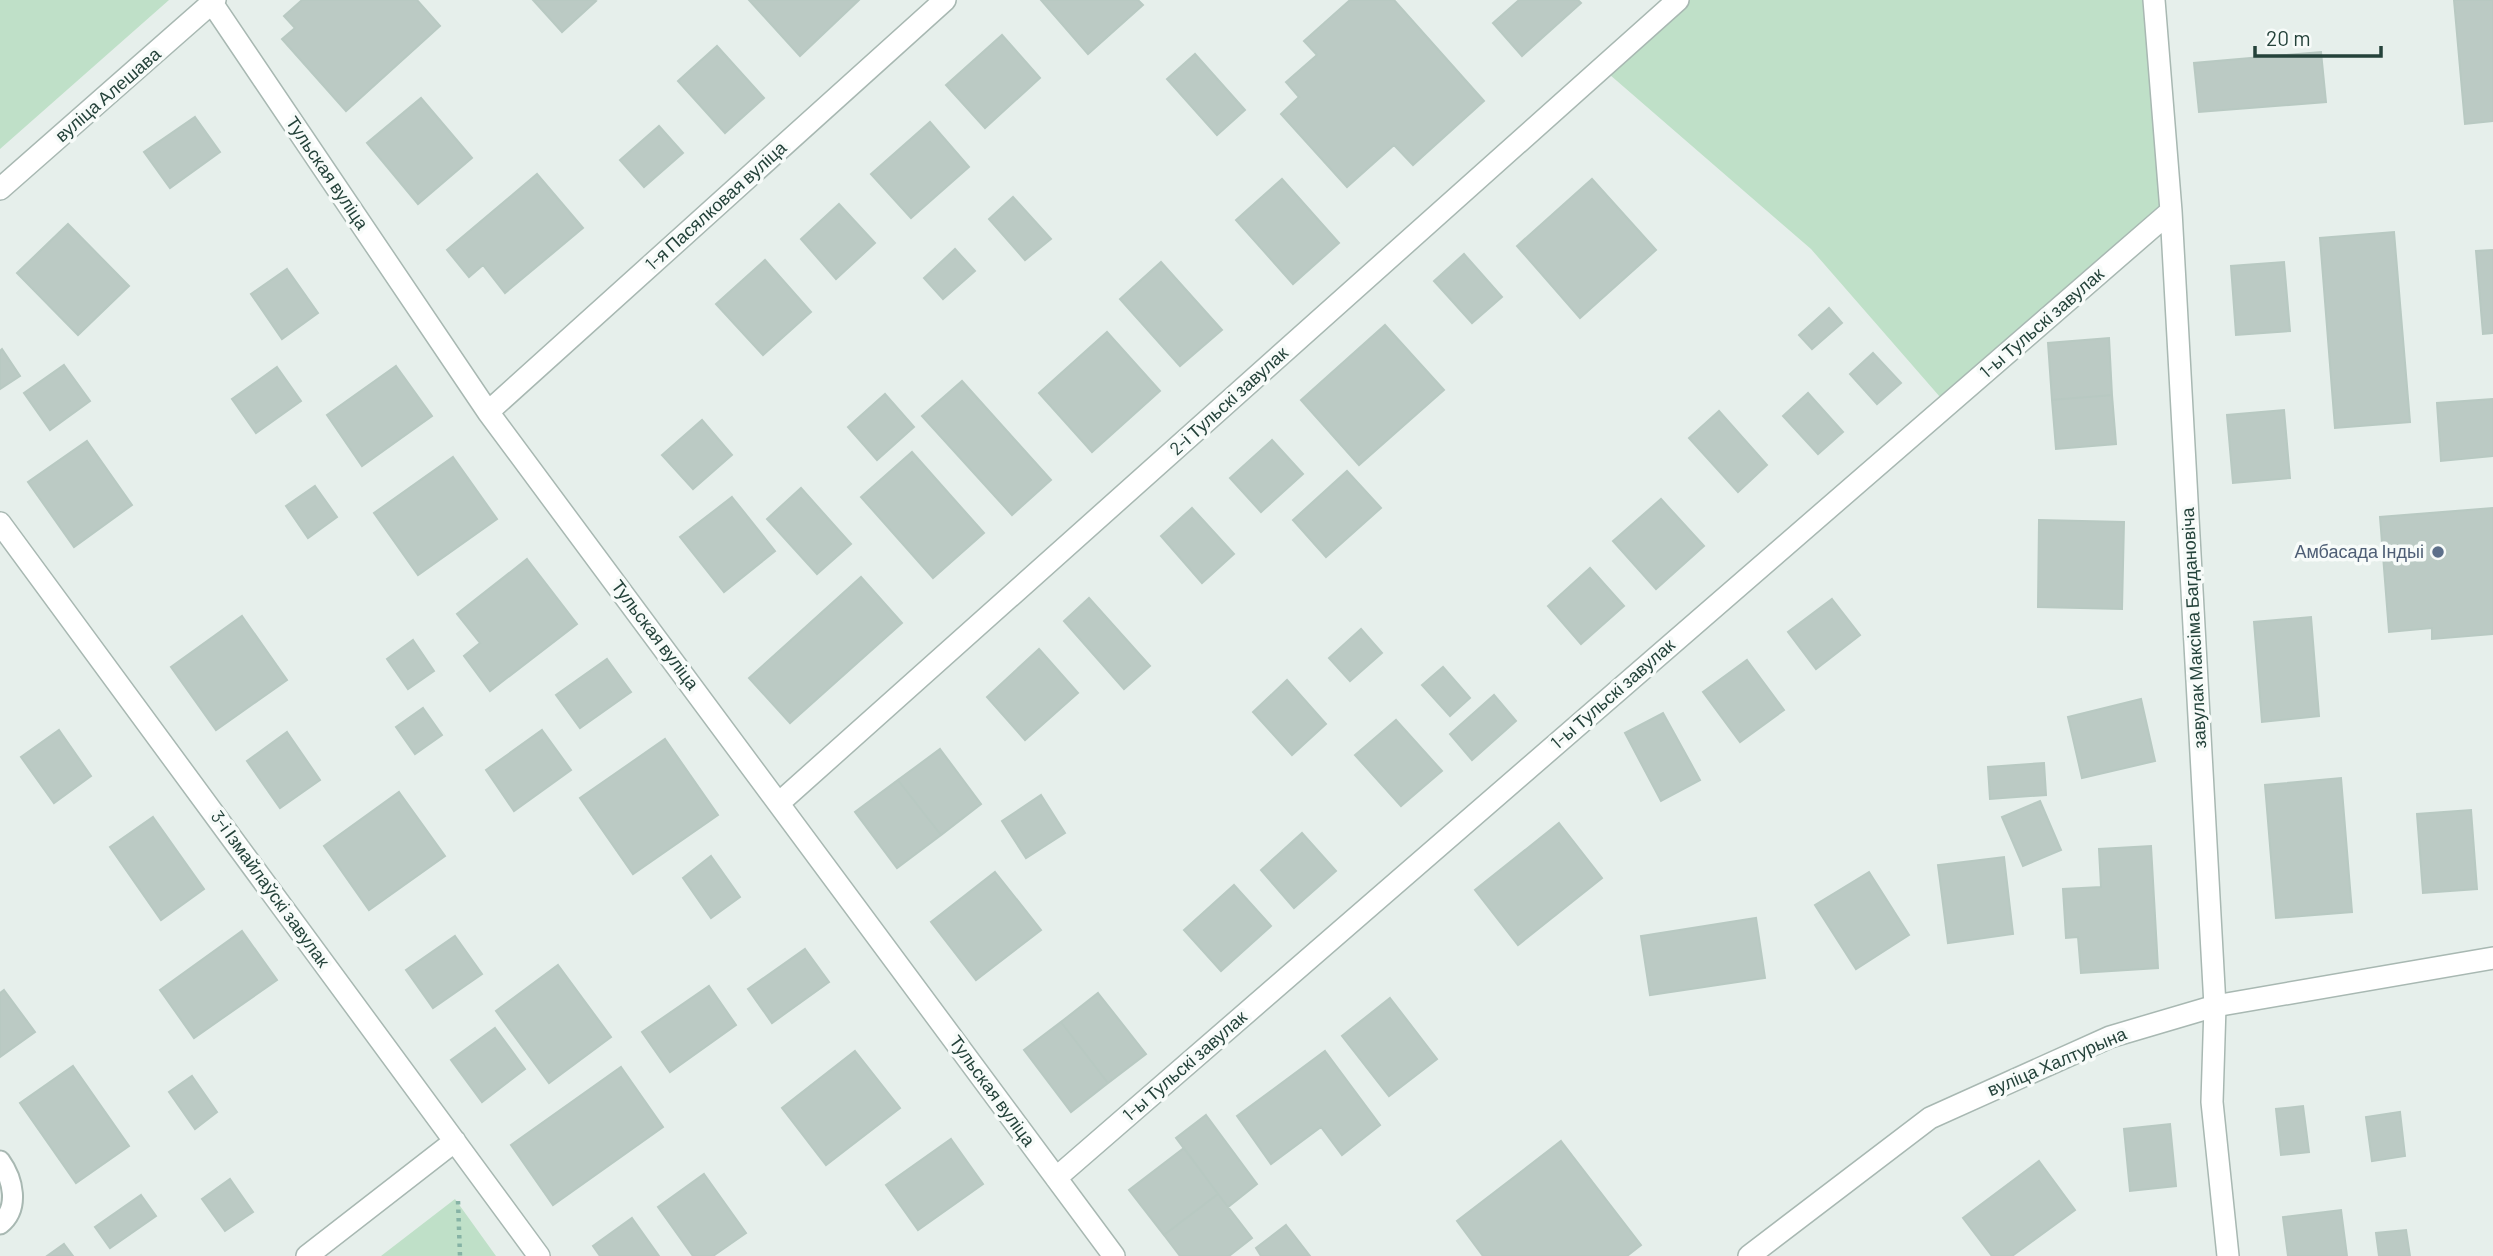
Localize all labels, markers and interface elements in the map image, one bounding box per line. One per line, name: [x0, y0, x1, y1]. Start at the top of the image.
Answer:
scale bar: [2255, 14, 2381, 58]
text: 20 m: [2266, 25, 2311, 50]
street label: вуліца Алешава: [50, 42, 165, 146]
street label: Тульская вуліца: [282, 112, 374, 234]
street label: 1-я Пасялковая вуліца: [640, 135, 791, 274]
street label: 1-ы Тульскі завулак: [1975, 262, 2108, 382]
street label: 2-і Тульскі завулак: [1165, 341, 1292, 459]
street label: завулак Максіма Багдановіча: [2176, 506, 2210, 749]
place label: Амбасада Індыі: [2294, 540, 2424, 562]
marker: Амбасада Індыі: [2430, 544, 2446, 560]
street label: Тульская вуліца: [607, 575, 705, 694]
street label: 1-ы Тульскі завулак: [1546, 633, 1679, 753]
street label: 3-і Ізмайлаўскі завулак: [207, 806, 335, 971]
street label: 1-ы Тульскі завулак: [1118, 1005, 1251, 1125]
street label: вуліца Халтурына: [1984, 1021, 2130, 1100]
street label: Тульская вуліца: [945, 1031, 1041, 1151]

